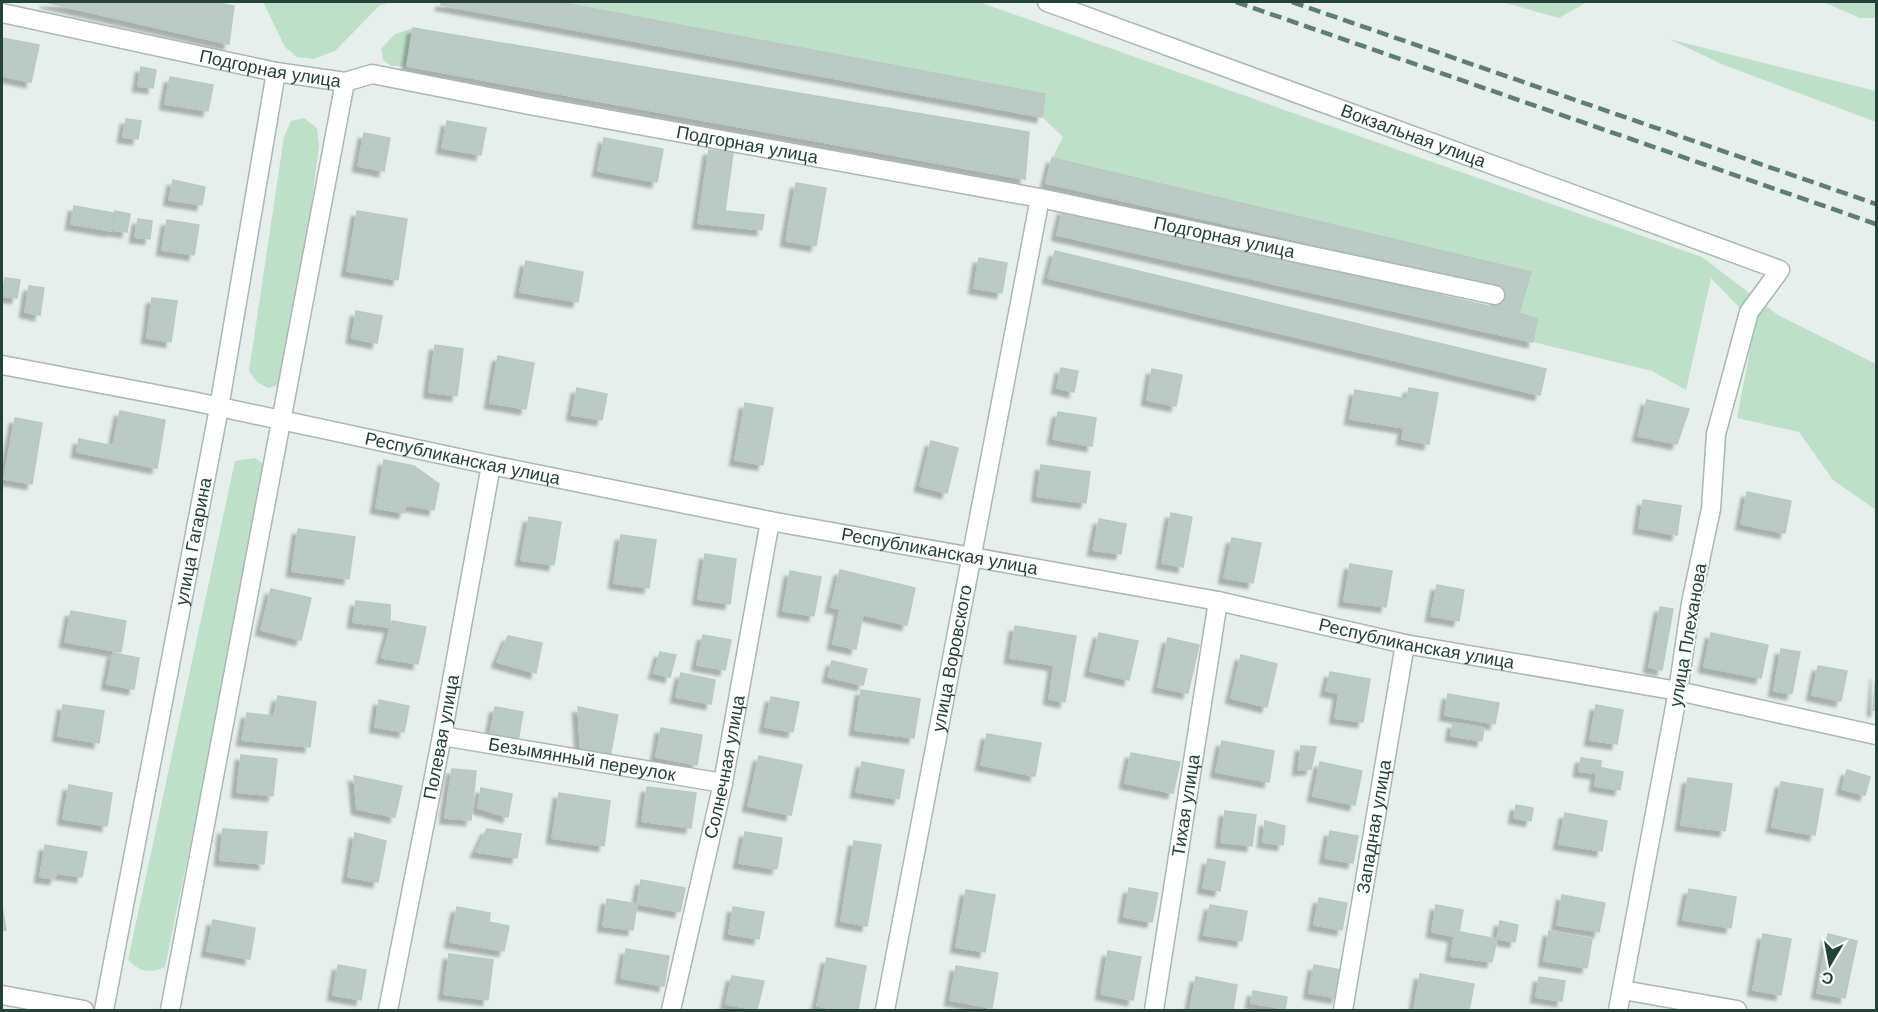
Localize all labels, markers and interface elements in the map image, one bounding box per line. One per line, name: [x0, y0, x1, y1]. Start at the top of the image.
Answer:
street label: Подгорная улица: [198, 46, 343, 91]
street label: Вокзальная улица: [1338, 100, 1489, 172]
street label: Подгорная улица: [675, 122, 821, 168]
street label: Подгорная улица: [1152, 213, 1298, 262]
street label: Республиканская улица: [363, 428, 563, 489]
street label: улица Гагарина: [172, 475, 216, 607]
street label: Республиканская улица: [840, 524, 1040, 579]
street label: улица Плеханова: [1666, 561, 1711, 708]
street label: улица Воровского: [928, 583, 976, 734]
street label: Республиканская улица: [1317, 614, 1517, 673]
street label: Полевая улица: [420, 672, 463, 801]
street label: Солнечная улица: [701, 692, 749, 841]
street label: Безымянный переулок: [487, 734, 677, 785]
street label: Тихая улица: [1168, 752, 1204, 858]
street label: Западная улица: [1353, 757, 1395, 895]
north arrow: [1800, 934, 1860, 994]
text: С: [1820, 969, 1835, 988]

